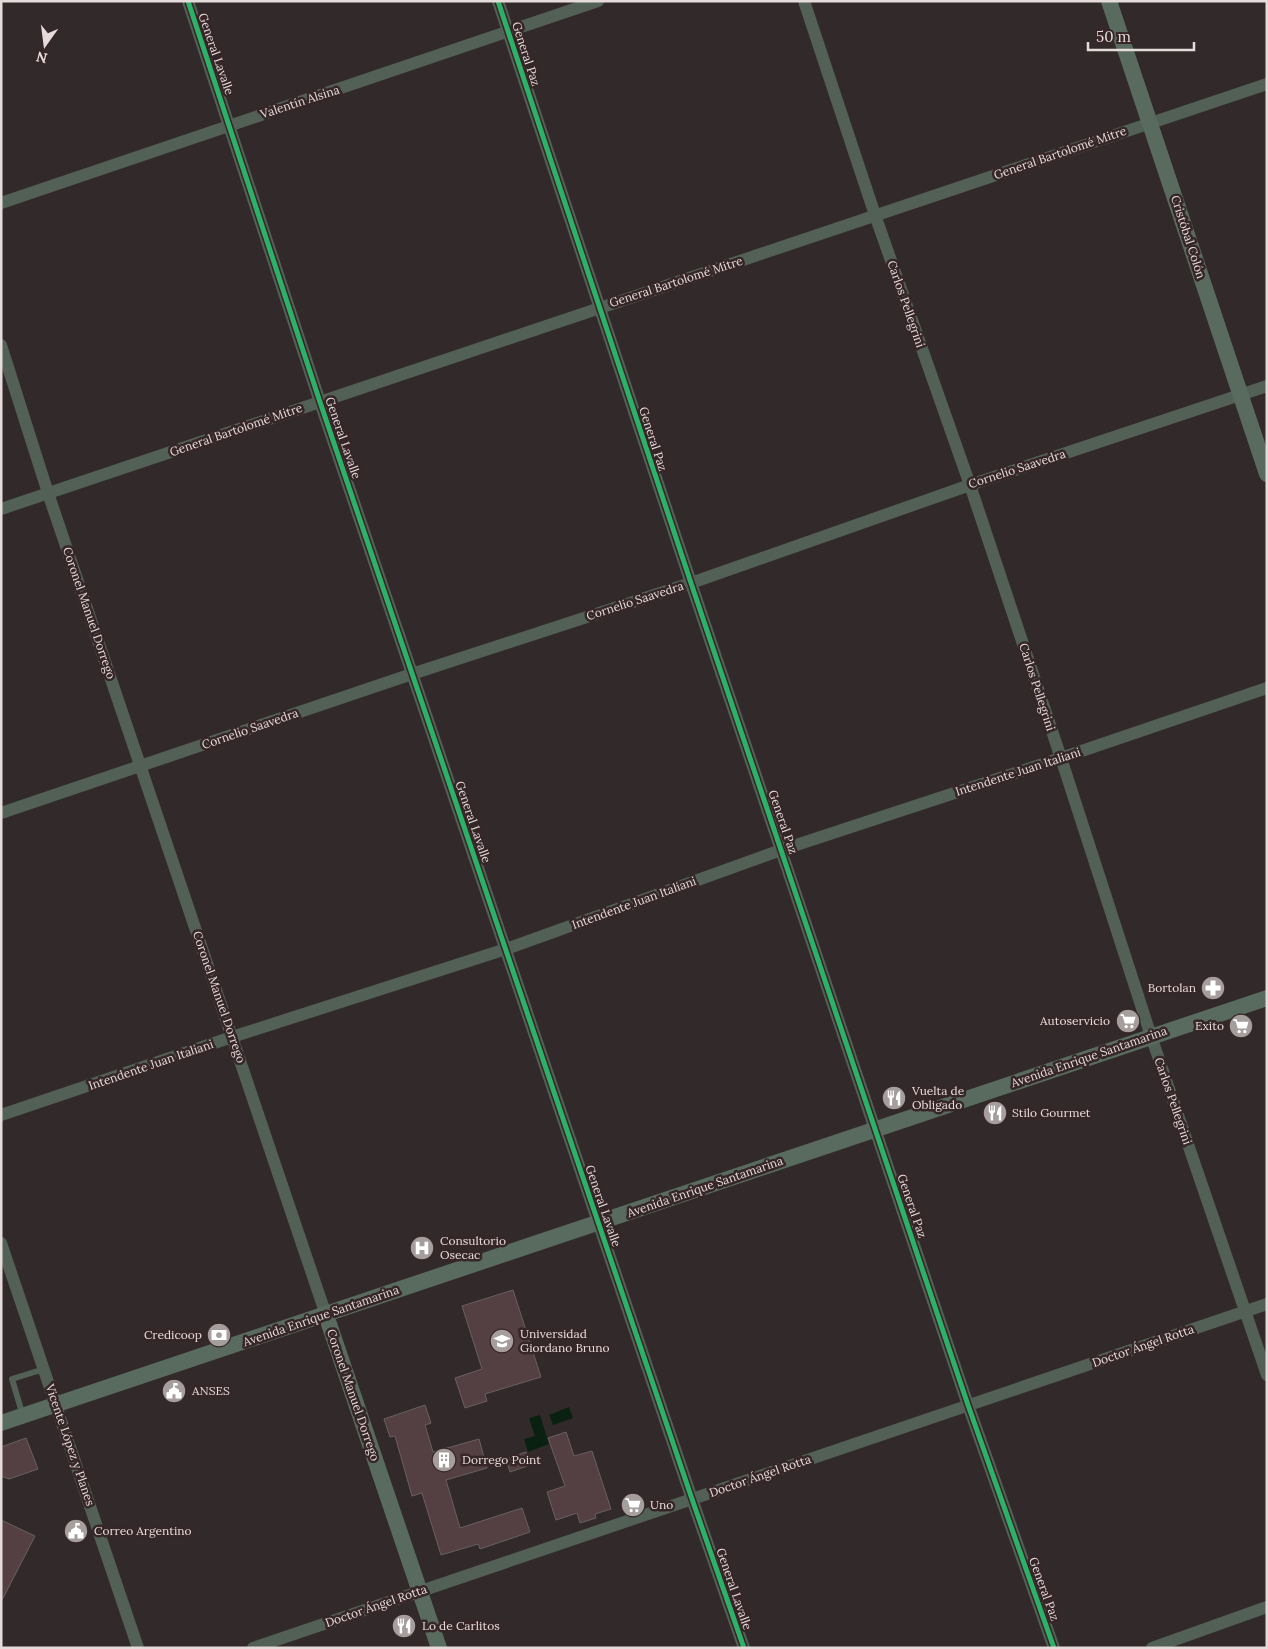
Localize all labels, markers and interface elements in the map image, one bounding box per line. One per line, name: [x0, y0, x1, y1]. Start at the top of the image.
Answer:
street label: General Lavalle: [195, 11, 238, 97]
north arrow: [20, 20, 70, 70]
street label: General Paz: [509, 20, 544, 88]
scale bar: [1088, 20, 1194, 52]
text: 50 m: [1096, 27, 1131, 46]
text: N: [34, 48, 49, 68]
street label: Valentín Alsina: [257, 82, 341, 122]
street label: General Bartolomé Mitre: [992, 123, 1129, 182]
street label: Cristóbal Colón: [1168, 193, 1209, 280]
street label: General Bartolomé Mitre: [607, 253, 745, 310]
street label: Carlos Pellegrini: [885, 258, 928, 349]
street label: General Lavalle: [322, 395, 365, 481]
street label: General Bartolomé Mitre: [168, 400, 305, 459]
street label: General Paz: [636, 405, 671, 473]
street label: Cornelio Saavedra: [966, 446, 1067, 491]
street label: Coronel Manuel Dorrego: [60, 545, 119, 681]
street label: Cornelio Saavedra: [584, 578, 685, 623]
street label: Carlos Pellegrini: [1016, 641, 1059, 733]
street label: Cornelio Saavedra: [200, 705, 300, 752]
street label: Intendente Juan Italiani: [953, 744, 1083, 799]
street label: General Lavalle: [452, 779, 495, 865]
street label: General Paz: [766, 788, 801, 856]
street label: Intendente Juan Italiani: [570, 873, 698, 932]
street label: Coronel Manuel Dorrego: [190, 929, 249, 1065]
pharmacy icon: Bortolan: [1200, 975, 1226, 1001]
place label: Bortolan: [1148, 980, 1196, 995]
supermarket icon: Autoservicio: [1115, 1008, 1141, 1034]
place label: Autoservicio: [1039, 1013, 1110, 1028]
supermarket icon: Exito: [1228, 1013, 1254, 1039]
place label: Exito: [1195, 1018, 1224, 1033]
street label: Avenida Enrique Santamarina: [1008, 1023, 1169, 1091]
street label: Intendente Juan Italiani: [86, 1036, 215, 1093]
street label: Carlos Pellegrini: [1152, 1055, 1195, 1146]
place label: Vuelta de Obligado: [911, 1083, 965, 1112]
restaurant icon: Vuelta de Obligado: [881, 1085, 907, 1111]
restaurant icon: Stilo Gourmet: [982, 1100, 1008, 1126]
place label: Stilo Gourmet: [1012, 1105, 1091, 1120]
street label: Avenida Enrique Santamarina: [624, 1153, 785, 1221]
street label: General Lavalle: [582, 1163, 625, 1249]
street label: General Paz: [895, 1172, 930, 1240]
place label: Consultorio Osecac: [440, 1233, 506, 1262]
hospital icon: Consultorio Osecac: [409, 1235, 435, 1261]
street label: Avenida Enrique Santamarina: [240, 1282, 401, 1350]
street label: Doctor Ángel Rotta: [1090, 1321, 1196, 1370]
bank icon: Credicoop: [206, 1322, 232, 1348]
place label: Universidad Giordano Bruno: [520, 1326, 610, 1355]
place label: Credicoop: [144, 1327, 202, 1342]
street label: Coronel Manuel Dorrego: [324, 1327, 383, 1463]
school or university icon: Universidad Giordano Bruno: [489, 1328, 515, 1354]
public building icon: ANSES: [161, 1378, 187, 1404]
street label: Vicente López y Planes: [42, 1381, 99, 1508]
place label: ANSES: [191, 1383, 230, 1398]
building icon: Dorrego Point: [431, 1447, 457, 1473]
street label: Doctor Ángel Rotta: [707, 1451, 813, 1500]
place label: Dorrego Point: [462, 1452, 541, 1467]
supermarket icon: Uno: [620, 1492, 646, 1518]
place label: Uno: [650, 1497, 673, 1512]
public building icon: Correo Argentino: [63, 1518, 89, 1544]
place label: Correo Argentino: [94, 1523, 192, 1538]
street label: General Lavalle: [713, 1546, 756, 1632]
street label: General Paz: [1026, 1555, 1063, 1623]
street label: Doctor Ángel Rotta: [323, 1581, 429, 1630]
restaurant icon: Lo de Carlitos: [391, 1613, 417, 1639]
place label: Lo de Carlitos: [422, 1618, 500, 1633]

